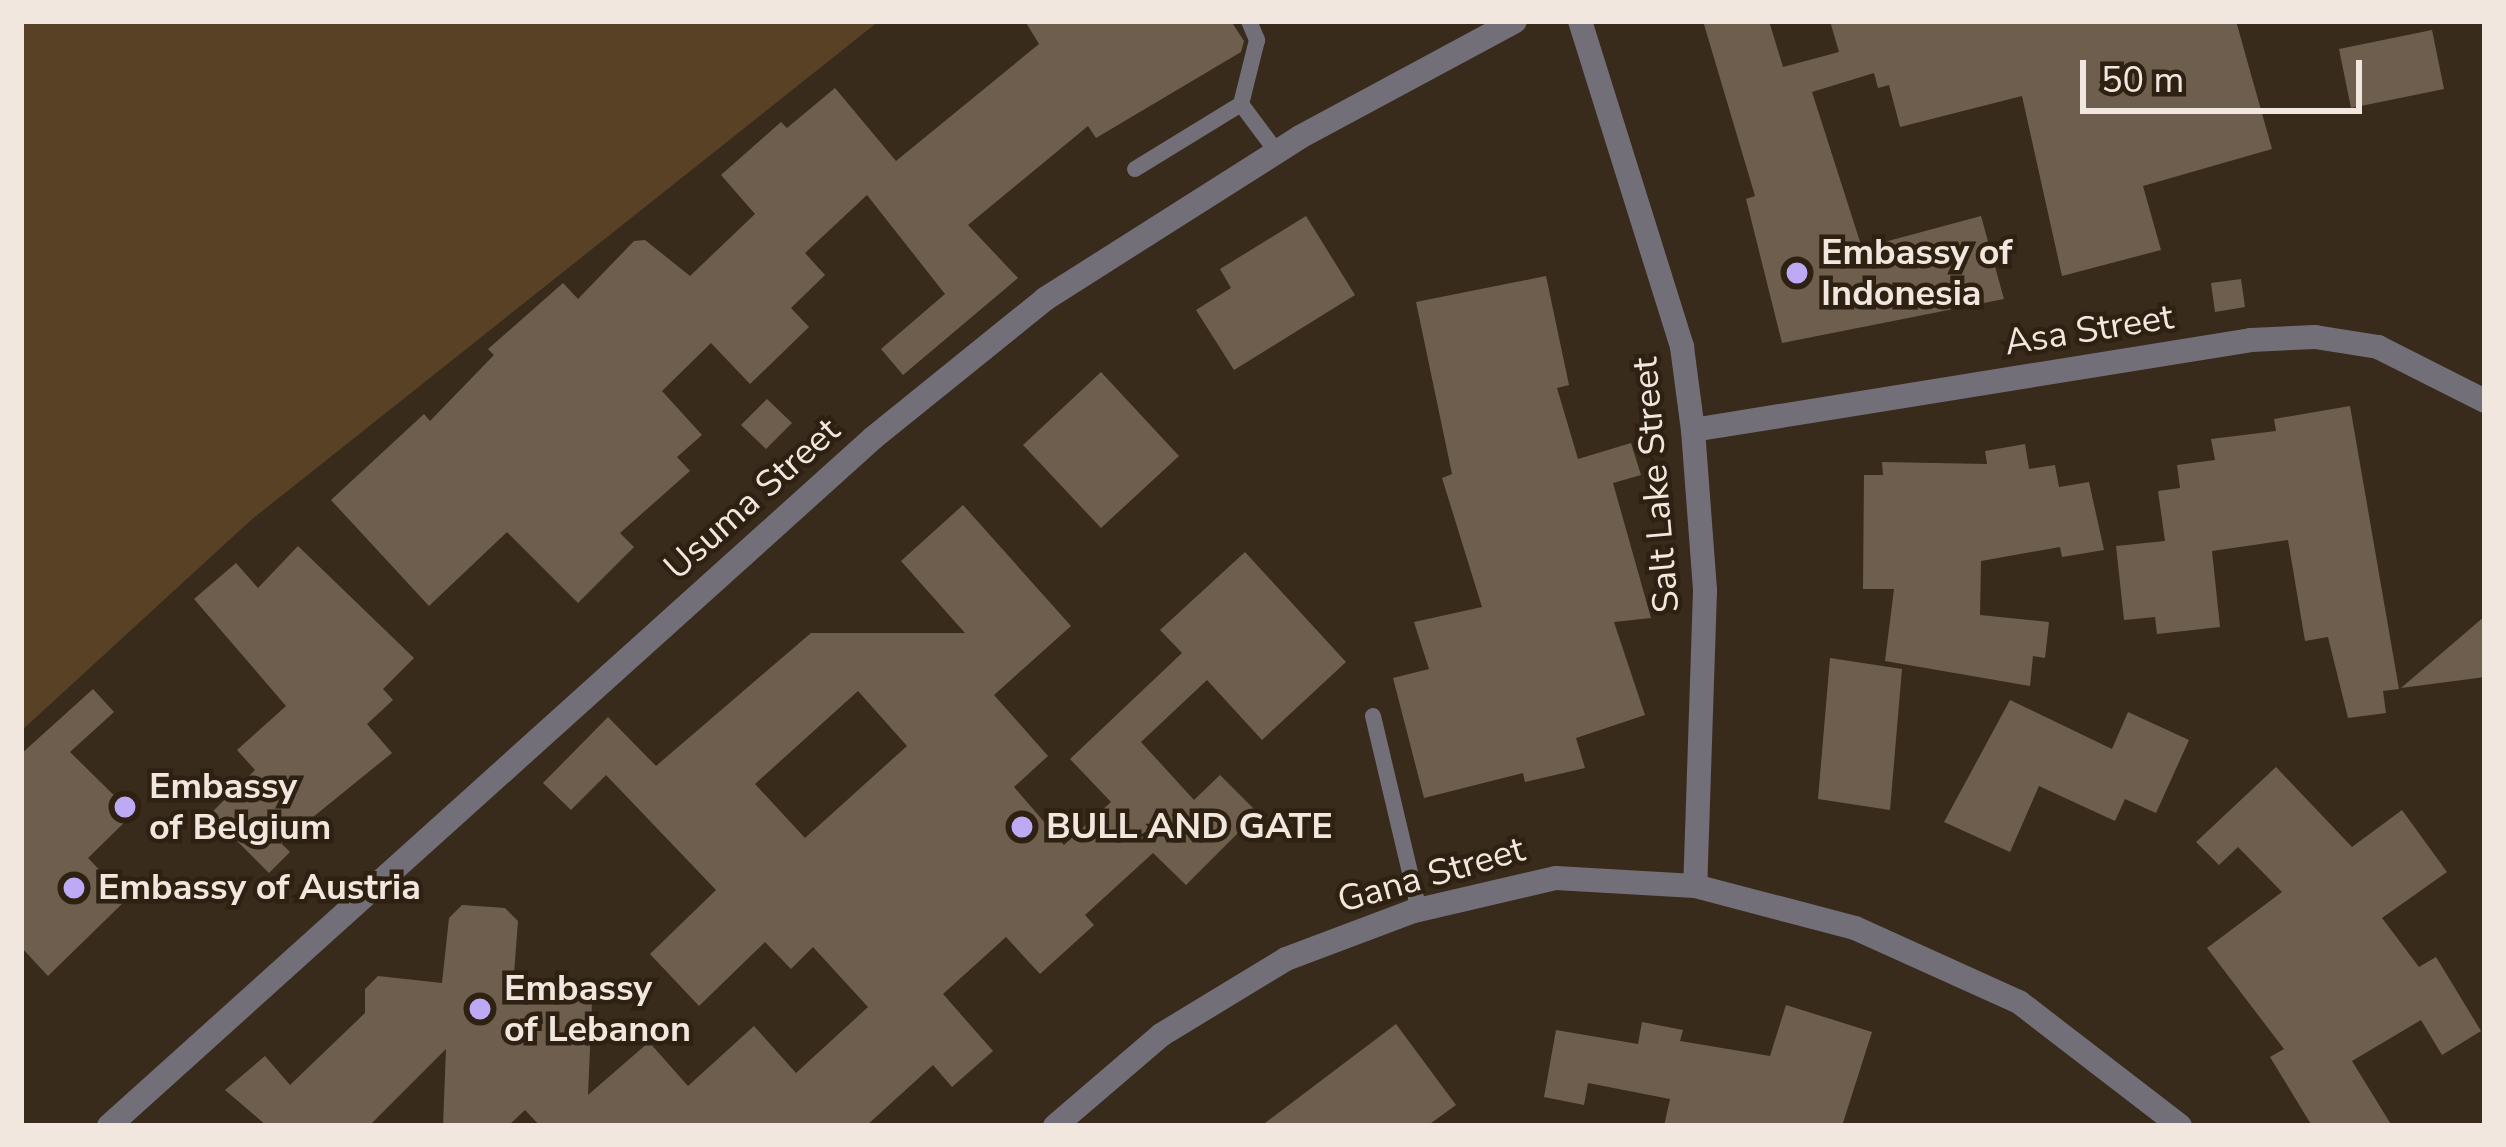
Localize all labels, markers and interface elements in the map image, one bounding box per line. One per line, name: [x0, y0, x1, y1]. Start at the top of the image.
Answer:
scale bar: [2086, 36, 2368, 110]
text: 50 m: [2101, 56, 2184, 105]
place label: Embassy of Indonesia: [1821, 230, 2012, 315]
marker: Embassy of Indonesia: [1784, 260, 1810, 286]
street label: Asa Street: [2002, 295, 2176, 365]
street label: Salt Lake Street: [1623, 355, 1689, 615]
street label: Usuma Street: [655, 409, 849, 589]
place label: Embassy of Belgium: [149, 764, 331, 849]
marker: Embassy of Belgium: [112, 794, 138, 820]
place label: BULL AND GATE: [1046, 805, 1333, 849]
marker: BULL AND GATE: [1009, 814, 1035, 840]
street label: Gana Street: [1333, 828, 1529, 922]
place label: Embassy of Austria: [98, 866, 421, 910]
marker: Embassy of Austria: [61, 875, 87, 901]
place label: Embassy of Lebanon: [504, 966, 691, 1051]
marker: Embassy of Lebanon: [467, 996, 493, 1022]

